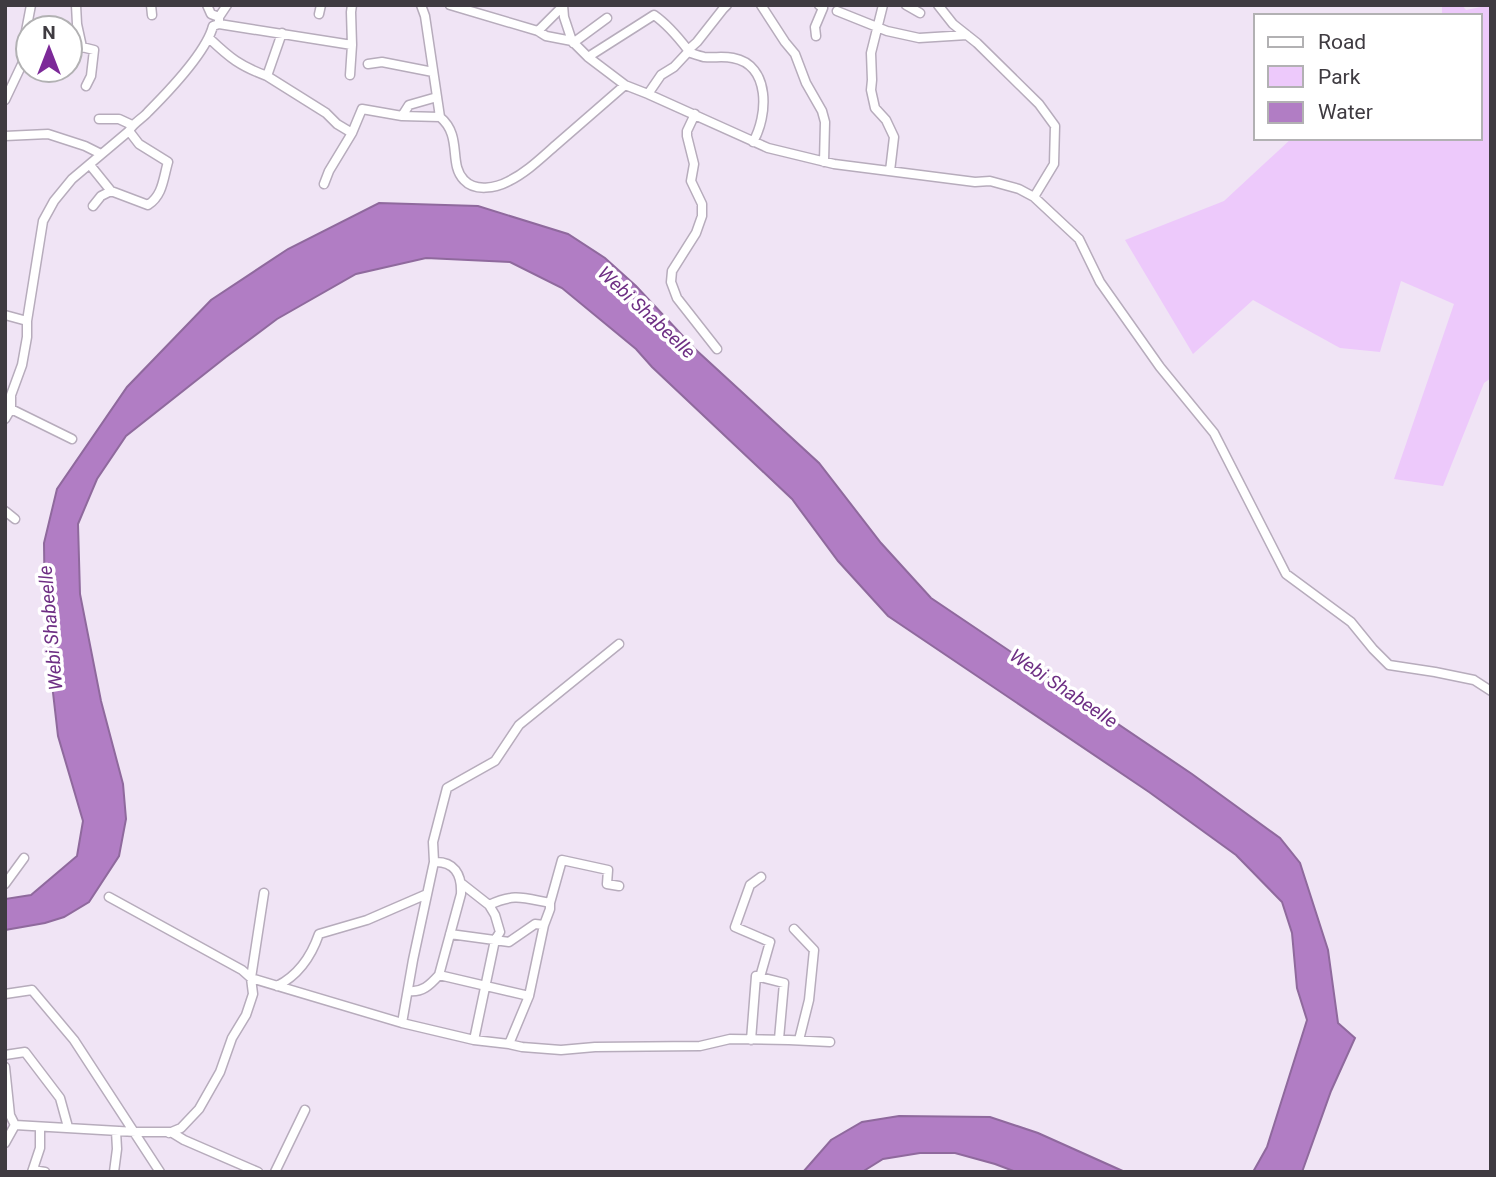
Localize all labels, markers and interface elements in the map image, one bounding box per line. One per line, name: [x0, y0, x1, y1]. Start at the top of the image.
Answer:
north arrow: [14, 14, 84, 84]
legend: [1254, 14, 1482, 140]
text: N: [42, 21, 56, 44]
text: Road: [1318, 30, 1366, 54]
text: Park: [1318, 65, 1361, 89]
text: Water: [1318, 100, 1373, 124]
water label: Webi Shabeelle: [593, 261, 700, 364]
water label: Webi Shabeelle: [34, 564, 67, 691]
water label: Webi Shabeelle: [1005, 644, 1122, 733]

